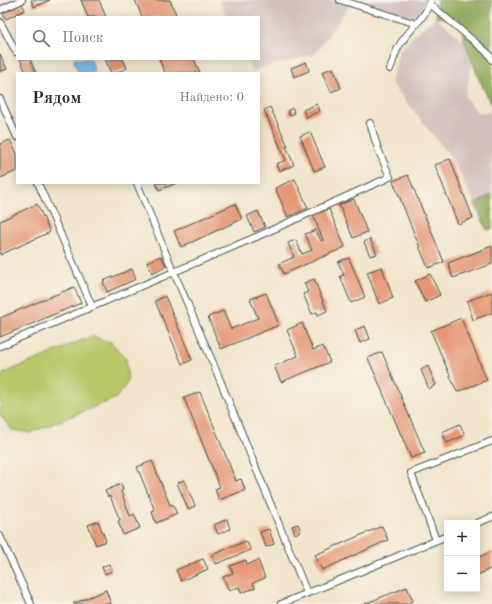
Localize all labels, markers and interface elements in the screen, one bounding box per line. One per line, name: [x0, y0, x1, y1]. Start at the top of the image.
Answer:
search box: [16, 16, 260, 60]
icon: search: [30, 27, 52, 49]
text: Поиск: [62, 31, 103, 46]
text: Рядом: [32, 90, 81, 107]
text: Найдено: 0: [180, 91, 244, 104]
map controls: [444, 520, 480, 592]
button: +: [444, 520, 480, 556]
button: −: [444, 556, 480, 592]

